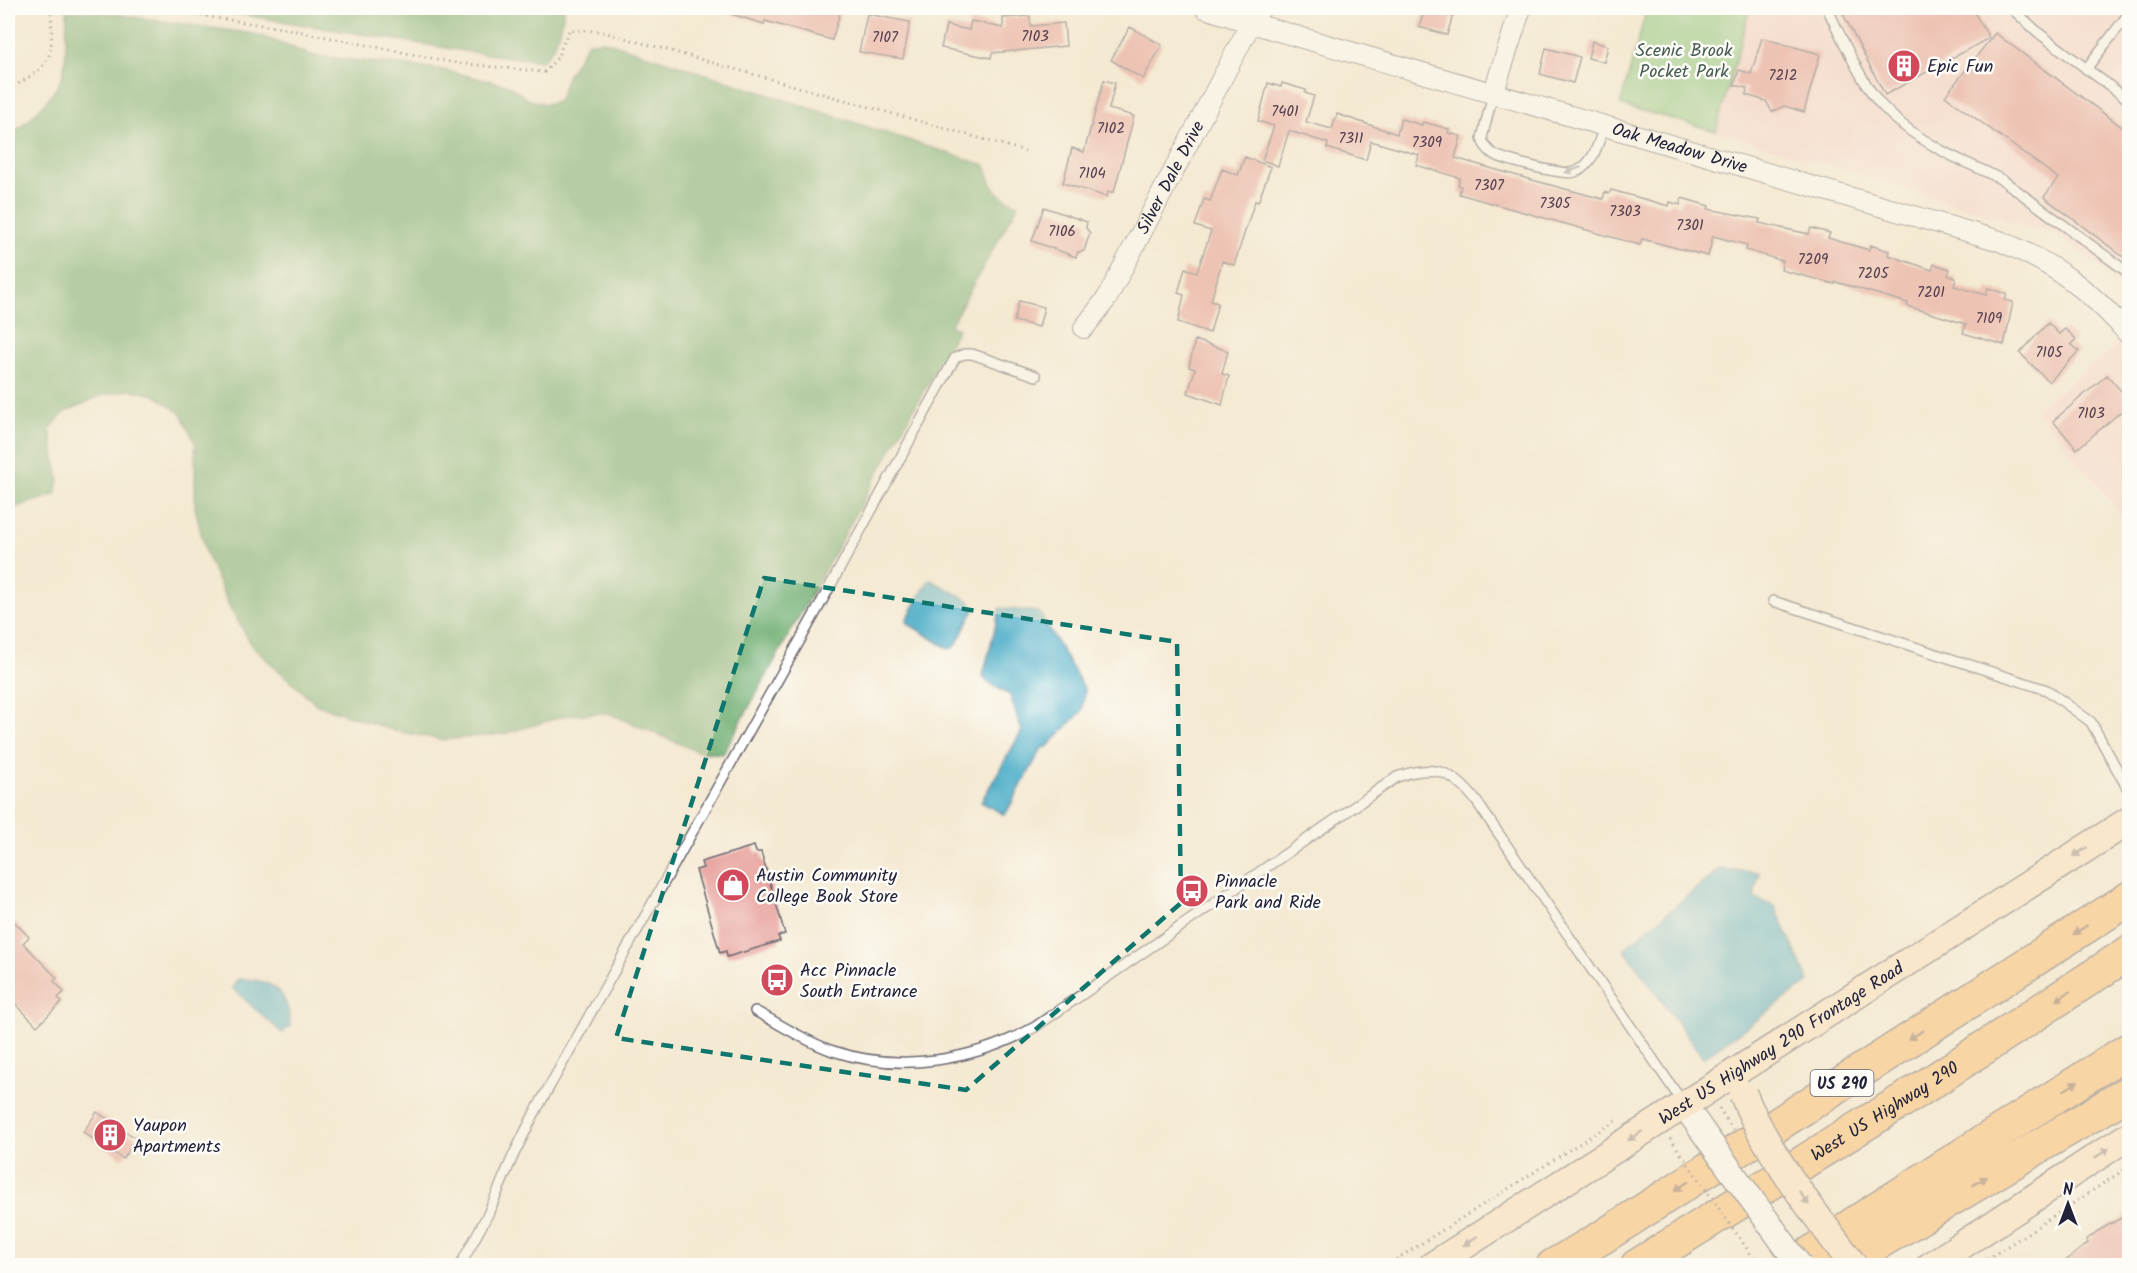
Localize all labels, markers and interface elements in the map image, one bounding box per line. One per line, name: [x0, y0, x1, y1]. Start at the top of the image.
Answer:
house number: 7103: [1021, 25, 1049, 49]
house number: 7107: [872, 26, 899, 50]
park label: Scenic Brook Pocket Park: [1636, 37, 1733, 87]
building icon: Epic Fun: [1886, 48, 1922, 84]
place label: Epic Fun: [1927, 53, 1993, 82]
house number: 7212: [1768, 64, 1798, 88]
house number: 7401: [1271, 100, 1299, 124]
street label: Silver Dale Drive: [1130, 116, 1213, 240]
street label: Oak Meadow Drive: [1608, 116, 1751, 183]
house number: 7102: [1097, 117, 1125, 141]
house number: 7311: [1339, 127, 1364, 151]
house number: 7309: [1412, 131, 1443, 155]
house number: 7104: [1078, 162, 1106, 186]
one-way arrow: [1563, 166, 1581, 176]
house number: 7307: [1474, 174, 1505, 198]
house number: 7305: [1539, 192, 1571, 216]
house number: 7303: [1609, 200, 1641, 224]
house number: 7301: [1676, 214, 1704, 238]
house number: 7106: [1048, 220, 1076, 244]
house number: 7209: [1798, 248, 1829, 272]
house number: 7205: [1857, 262, 1890, 286]
house number: 7201: [1917, 281, 1945, 305]
house number: 7109: [1976, 307, 2003, 331]
house number: 7105: [2035, 341, 2064, 365]
house number: 7103: [2077, 402, 2105, 426]
one-way arrow: [2072, 846, 2088, 857]
place label: Austin Community College Book Store: [756, 862, 898, 912]
shop icon: Austin Community College Book Store: [715, 867, 751, 903]
place label: Pinnacle Park and Ride: [1215, 868, 1321, 918]
bus stop icon: Pinnacle Park and Ride: [1174, 873, 1210, 909]
one-way arrow: [2072, 924, 2088, 935]
street label: West US Highway 290 Frontage Road: [1655, 956, 1907, 1130]
place label: Acc Pinnacle South Entrance: [800, 957, 917, 1007]
bus stop icon: Acc Pinnacle South Entrance: [759, 962, 795, 998]
one-way arrow: [2055, 990, 2071, 1001]
one-way arrow: [1908, 1030, 1924, 1041]
street label: West US Highway 290: [1806, 1057, 1962, 1165]
road number: US 290: [1810, 1070, 1874, 1096]
one-way arrow: [2063, 1080, 2079, 1091]
place label: Yaupon Apartments: [133, 1112, 221, 1162]
building icon: Yaupon Apartments: [92, 1117, 128, 1153]
one-way arrow: [1627, 1131, 1643, 1142]
one-way arrow: [2094, 1148, 2110, 1159]
north arrow: [2038, 1174, 2098, 1234]
one-way arrow: [1972, 1176, 1988, 1187]
text: N: [2063, 1178, 2073, 1203]
one-way arrow: [1673, 1181, 1690, 1192]
one-way arrow: [1798, 1190, 1810, 1206]
one-way arrow: [1462, 1236, 1479, 1247]

